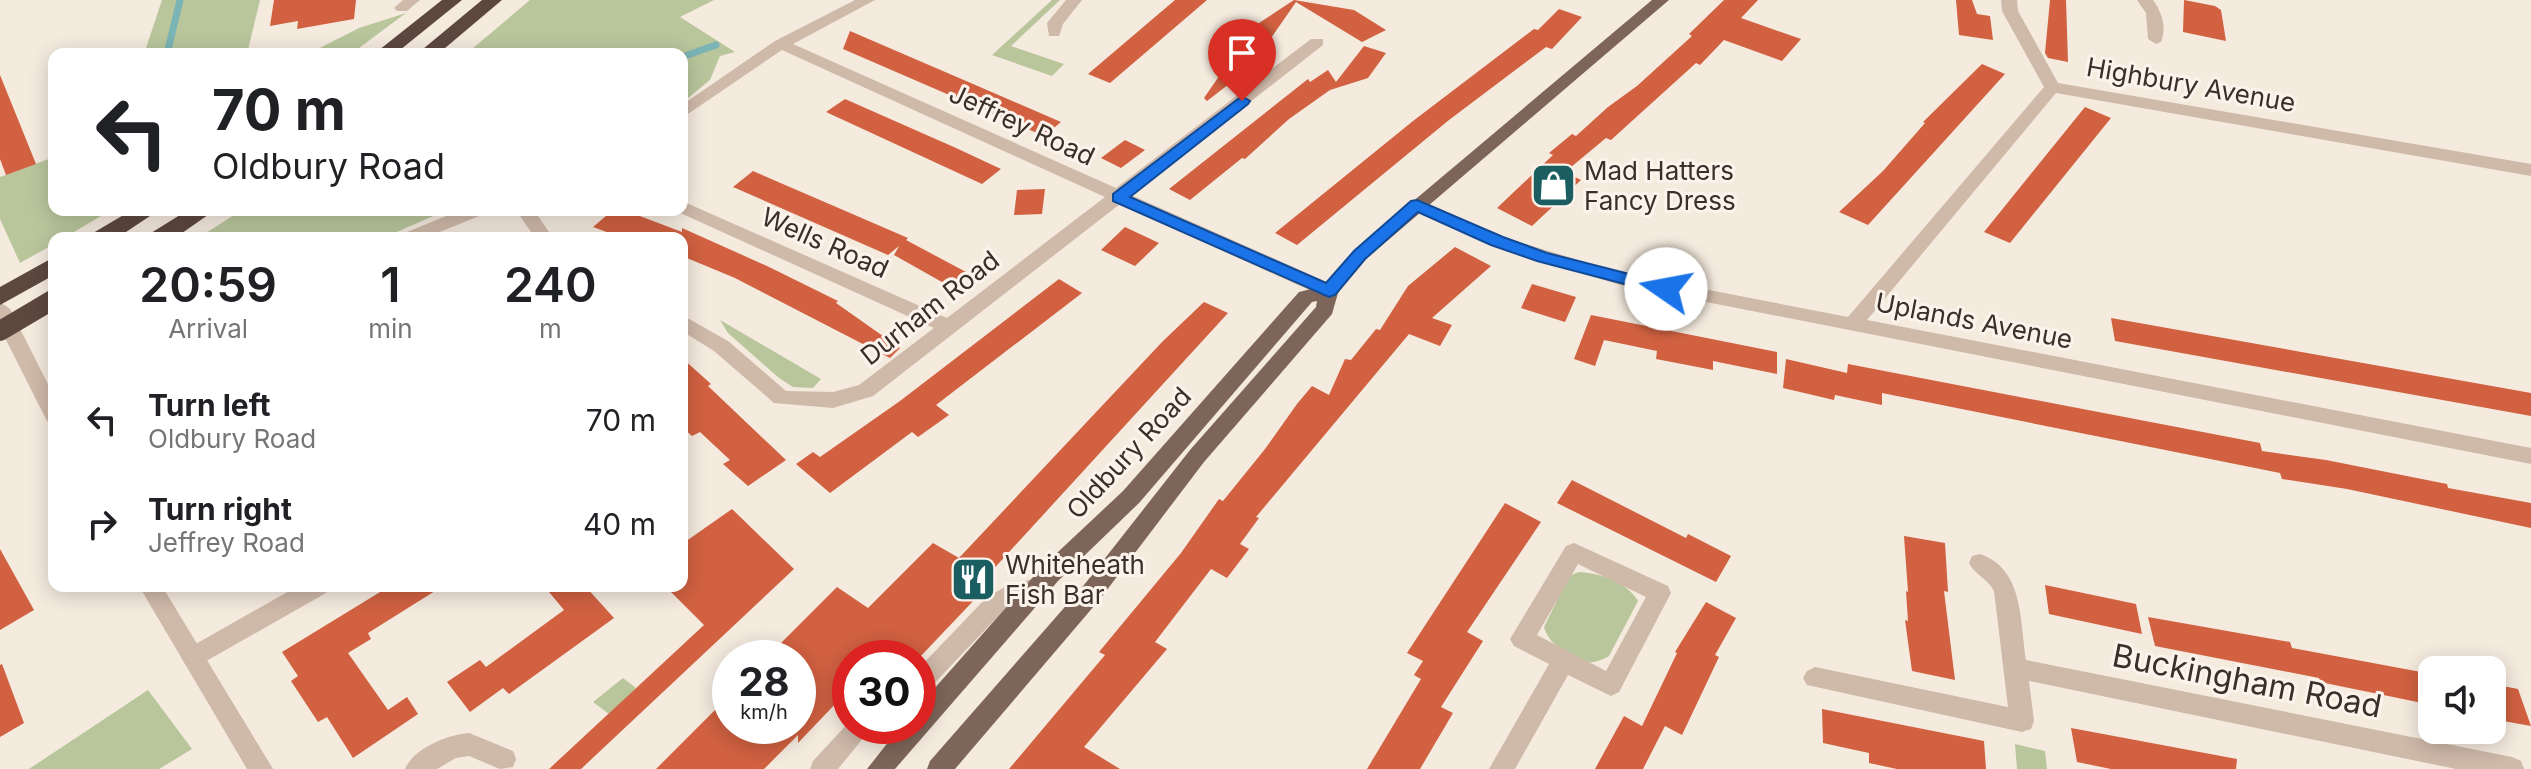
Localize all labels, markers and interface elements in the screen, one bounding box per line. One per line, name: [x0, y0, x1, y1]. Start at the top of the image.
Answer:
pin: [1208, 19, 1276, 101]
icon: arrive: [1220, 31, 1264, 75]
street label: Highbury Avenue: [2084, 51, 2298, 118]
text: 70 m: [212, 76, 346, 144]
street label: Jeffrey Road: [945, 77, 1100, 172]
icon: left: [80, 80, 184, 184]
text: Oldbury Road: [212, 144, 445, 188]
place label: Mad Hatters Fancy Dress: [1584, 155, 1736, 216]
shop icon: Mad Hatters Fancy Dress: [1529, 162, 1577, 210]
street label: Wells Road: [757, 201, 894, 284]
street label: Durham Road: [854, 244, 1005, 371]
position arrow: [1624, 247, 1708, 331]
text: 20:59: [139, 255, 277, 314]
text: 1: [380, 255, 401, 314]
text: 240: [504, 255, 597, 314]
street label: Uplands Avenue: [1873, 286, 2075, 355]
text: Arrival: [168, 313, 248, 344]
text: min: [368, 313, 413, 344]
text: m: [539, 313, 562, 344]
street label: Oldbury Road: [1060, 381, 1197, 525]
text: Turn left: [148, 387, 270, 423]
icon: left: [80, 398, 124, 442]
text: 70 m: [586, 402, 656, 438]
text: Oldbury Road: [148, 423, 316, 454]
text: Turn right: [148, 491, 292, 527]
icon: right: [80, 502, 124, 546]
text: 40 m: [583, 506, 656, 542]
text: Jeffrey Road: [148, 527, 305, 558]
place label: Whiteheath Fish Bar: [1005, 549, 1145, 610]
restaurant icon: Whiteheath Fish Bar: [950, 556, 998, 604]
street label: Buckingham Road: [2109, 635, 2385, 726]
speed limit sign: 30: [832, 640, 936, 744]
map controls: [2418, 656, 2506, 744]
button: sound: [2418, 656, 2506, 744]
text: 28: [738, 657, 790, 706]
text: km/h: [740, 700, 788, 724]

